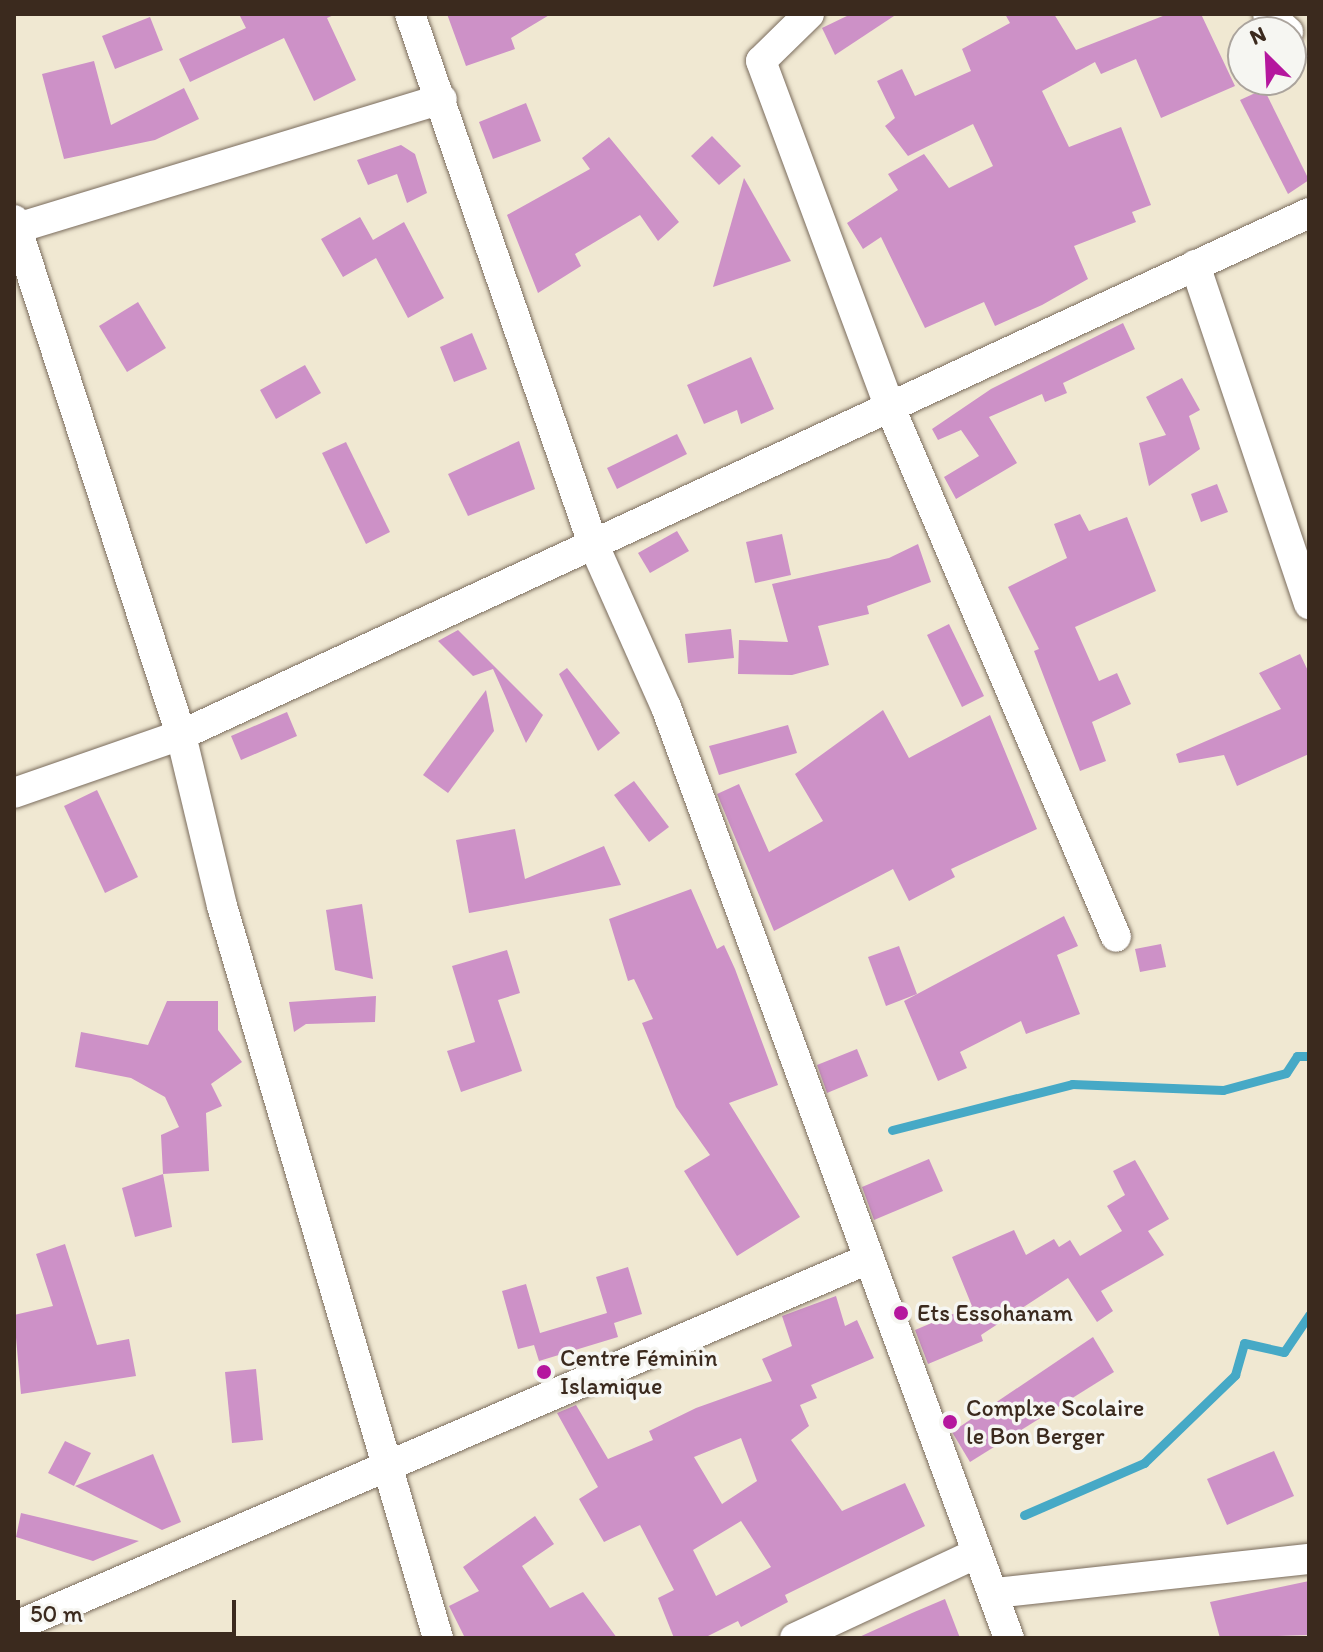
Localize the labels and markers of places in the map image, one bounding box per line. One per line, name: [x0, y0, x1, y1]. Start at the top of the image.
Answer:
place label: Ets Essohanam: [917, 1299, 1072, 1327]
marker: Ets Essohanam: [892, 1304, 910, 1322]
place label: Centre Féminin Islamique: [560, 1344, 718, 1400]
marker: Centre Féminin Islamique: [535, 1363, 553, 1381]
place label: Complxe Scolaire le Bon Berger: [966, 1394, 1144, 1450]
marker: Complxe Scolaire le Bon Berger: [941, 1413, 959, 1431]

